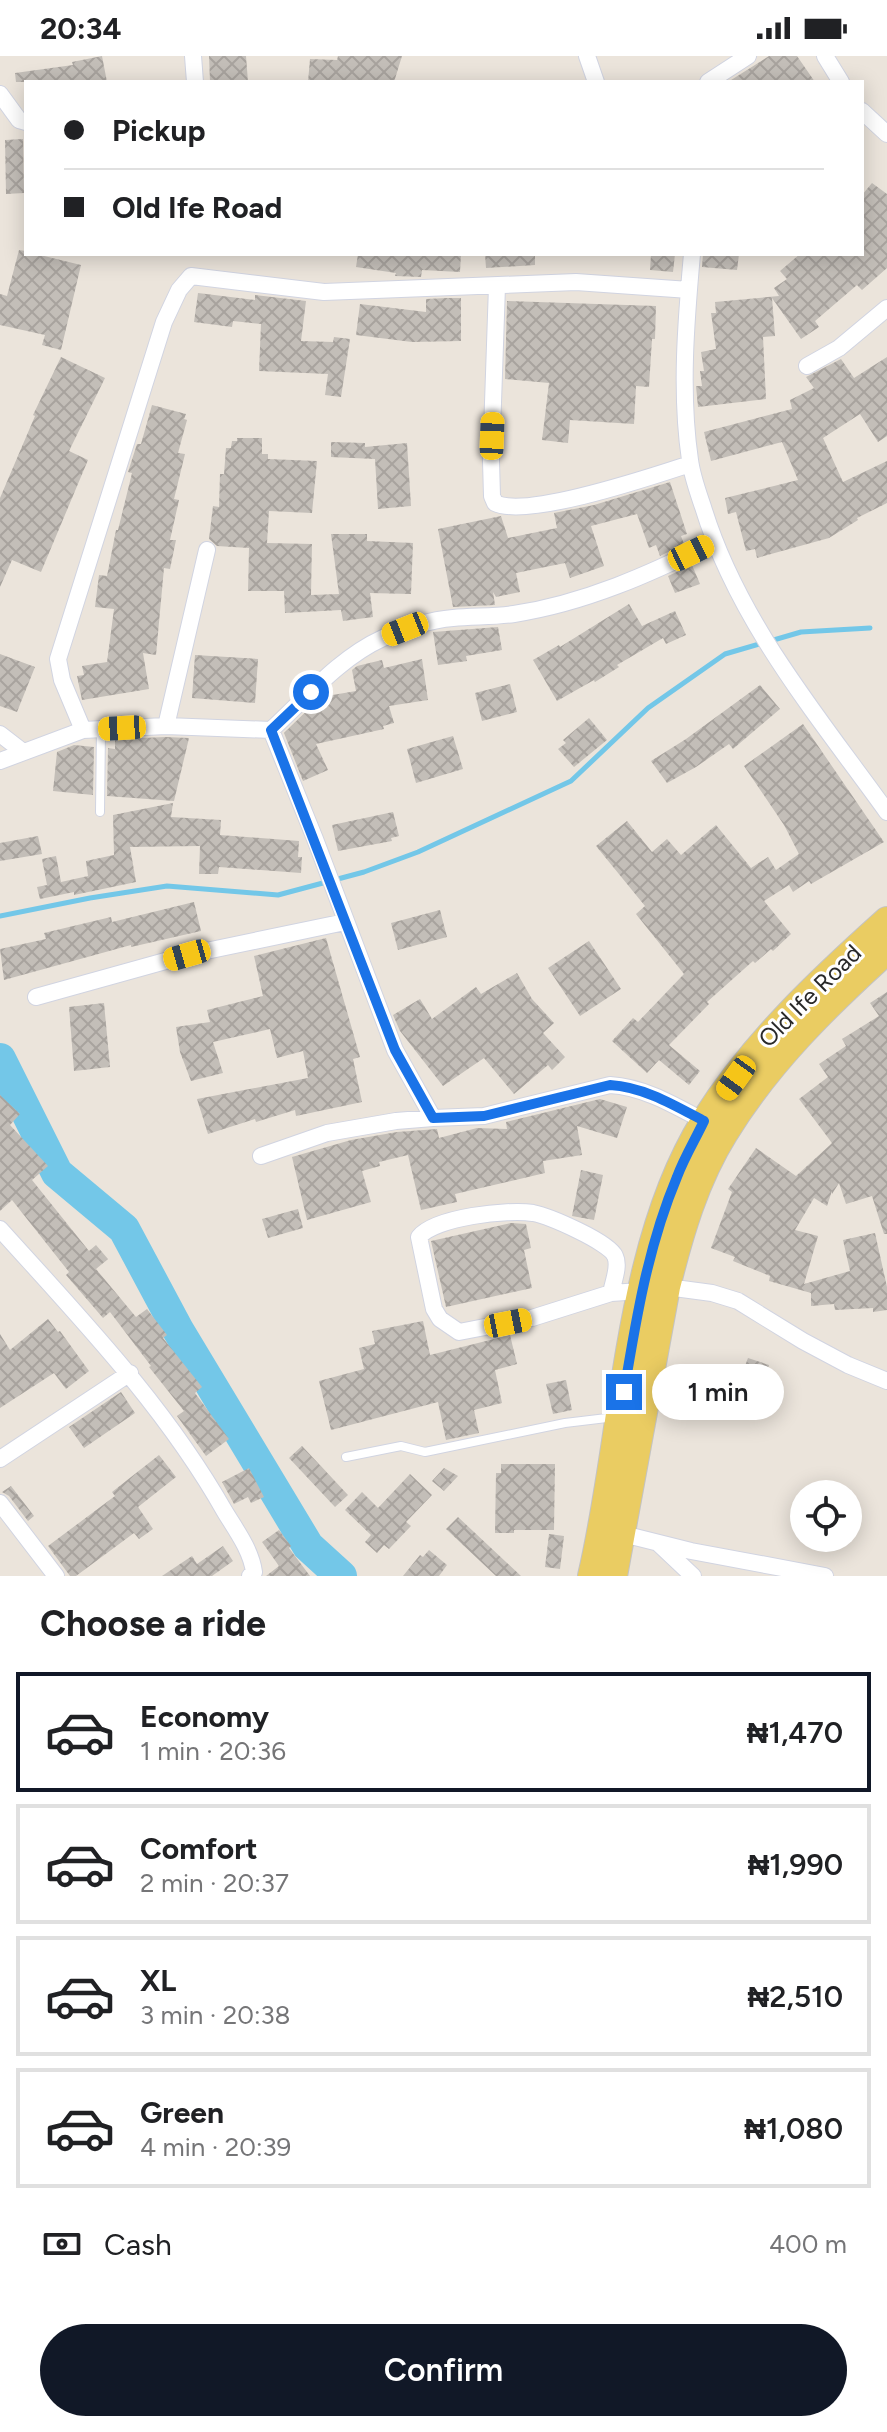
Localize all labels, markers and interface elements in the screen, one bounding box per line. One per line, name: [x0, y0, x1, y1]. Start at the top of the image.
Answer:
text: 20:34: [40, 10, 122, 47]
text: Pickup: [112, 112, 206, 149]
text: Old Ife Road: [112, 189, 282, 226]
car: [479, 412, 505, 460]
car: [664, 532, 718, 574]
car: [378, 609, 432, 649]
route start: [293, 674, 329, 710]
car: [97, 715, 147, 741]
car: [161, 937, 213, 973]
street label: Old Ife Road: [752, 938, 867, 1053]
car: [712, 1052, 760, 1104]
car: [482, 1307, 534, 1339]
callout: 1 min: [652, 1364, 784, 1420]
route end: [606, 1374, 642, 1410]
text: 1 min: [688, 1376, 748, 1408]
map controls: [790, 1480, 862, 1552]
button: locate: [790, 1480, 862, 1552]
text: Choose a ride: [40, 1602, 266, 1645]
icon: car: [44, 1696, 116, 1768]
text: Economy: [140, 1698, 269, 1735]
text: ₦1,470: [747, 1714, 843, 1751]
text: 1 min · 20:36: [140, 1735, 286, 1767]
icon: car: [44, 1828, 116, 1900]
text: Comfort: [140, 1830, 258, 1867]
text: ₦1,990: [748, 1846, 843, 1883]
text: 2 min · 20:37: [140, 1867, 289, 1899]
icon: car: [44, 1960, 116, 2032]
text: XL: [140, 1962, 176, 1999]
text: ₦2,510: [748, 1978, 843, 2015]
text: 3 min · 20:38: [140, 1999, 291, 2031]
icon: car: [44, 2092, 116, 2164]
text: Green: [140, 2094, 224, 2131]
text: ₦1,080: [744, 2110, 843, 2147]
text: 4 min · 20:39: [140, 2131, 291, 2163]
icon: cash: [40, 2222, 84, 2266]
text: Cash: [104, 2226, 172, 2263]
text: 400 m: [769, 2228, 847, 2260]
button: Confirm: [40, 2324, 847, 2416]

